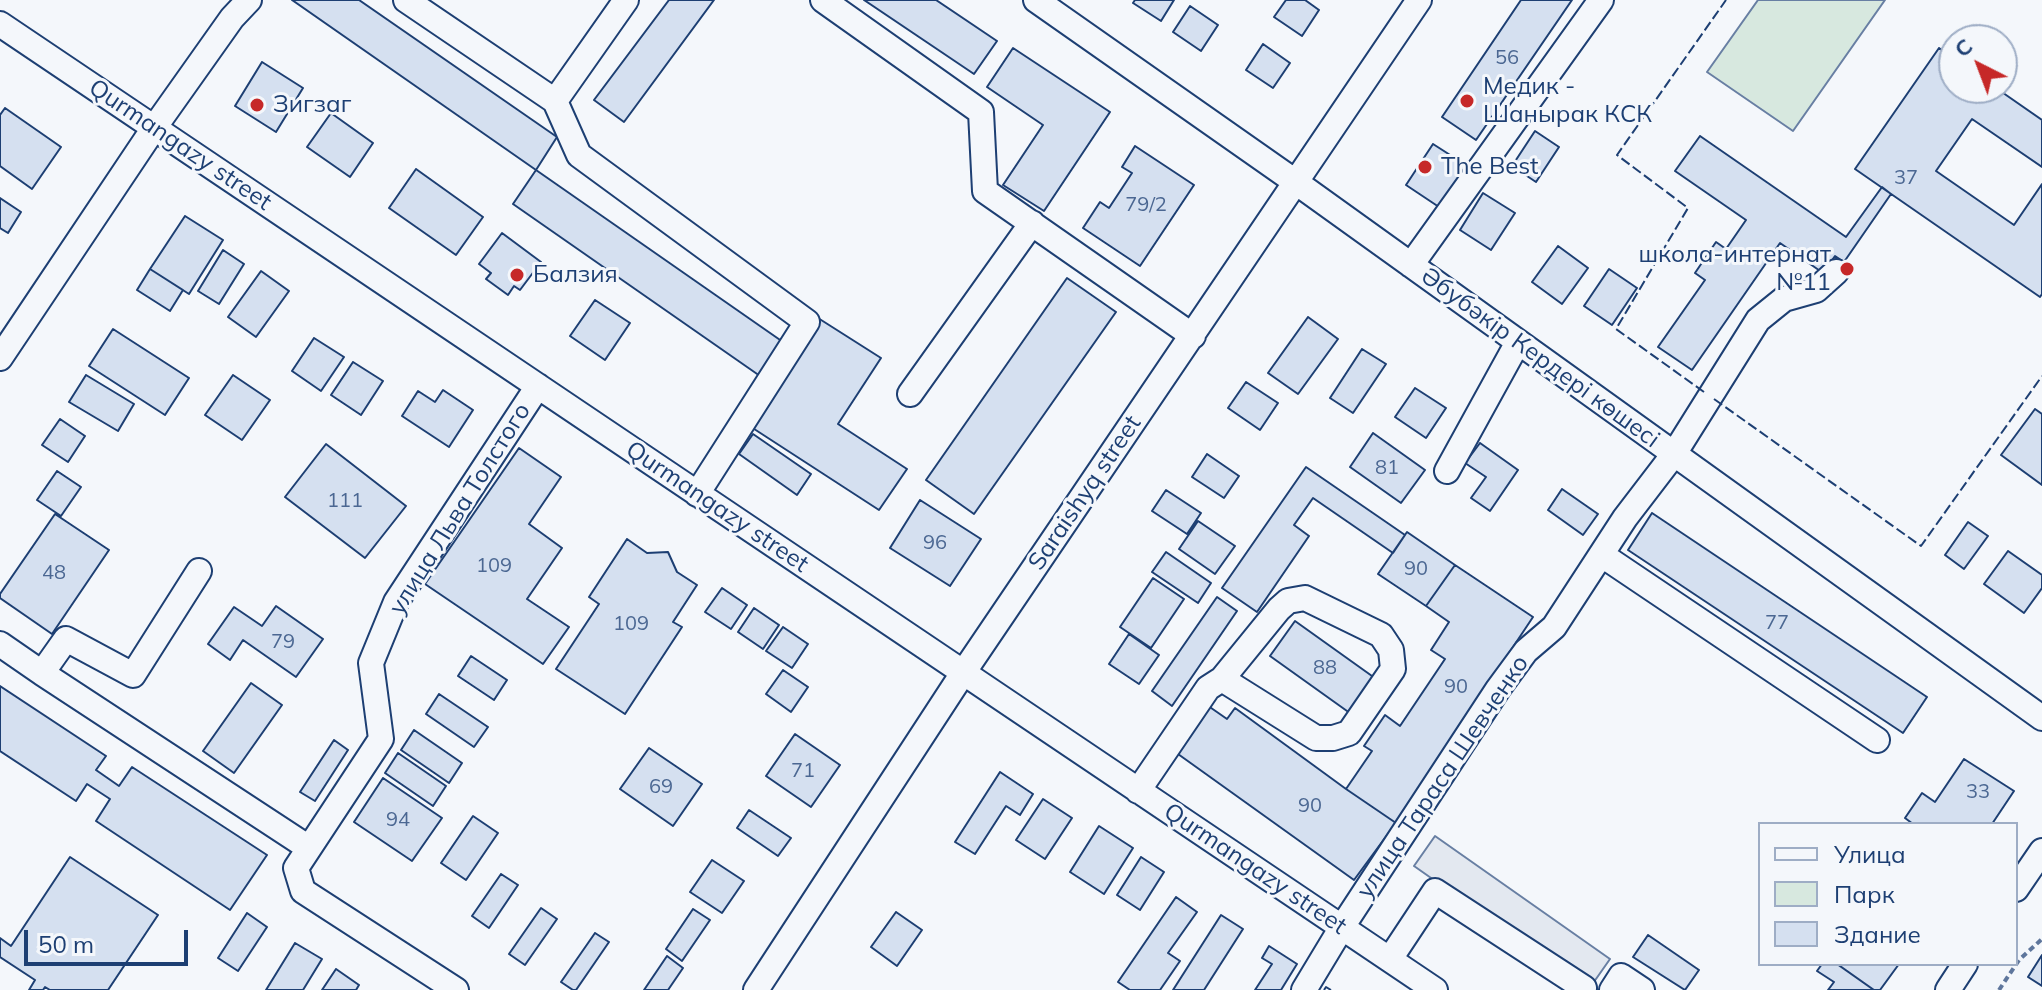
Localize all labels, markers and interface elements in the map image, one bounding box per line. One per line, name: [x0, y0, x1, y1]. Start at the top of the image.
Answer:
north arrow: [1938, 24, 2018, 104]
text: С: [1948, 32, 1978, 63]
house number: 56: [1495, 46, 1519, 70]
street label: Qurmangazy street: [83, 73, 277, 217]
place label: Медик - Шанырак КСК: [1483, 73, 1652, 129]
place label: Зигзаг: [273, 91, 351, 119]
marker: Медик - Шанырак КСК: [1458, 92, 1476, 110]
marker: Зигзаг: [248, 96, 266, 114]
place label: The Best: [1441, 153, 1538, 181]
marker: The Best: [1416, 158, 1434, 176]
house number: 37: [1894, 166, 1918, 190]
house number: 79/2: [1125, 193, 1167, 217]
place label: школа-интернат №11: [1638, 241, 1831, 297]
marker: школа-интернат №11: [1838, 260, 1856, 278]
place label: Балзия: [533, 261, 618, 289]
street label: Әбубәкір Кердері көшесі: [1415, 262, 1665, 454]
marker: Балзия: [508, 266, 526, 284]
street label: улица Льва Толстого: [383, 398, 537, 620]
street label: Saraishyq street: [1023, 410, 1147, 576]
street label: Qurmangazy street: [620, 435, 814, 579]
house number: 81: [1375, 456, 1399, 480]
house number: 111: [327, 489, 363, 513]
house number: 96: [923, 531, 947, 555]
house number: 109: [476, 554, 512, 578]
house number: 90: [1404, 557, 1428, 581]
house number: 48: [42, 561, 66, 585]
house number: 77: [1765, 611, 1789, 635]
house number: 109: [613, 612, 649, 636]
house number: 79: [271, 630, 295, 654]
street label: улица Тараса Шевченко: [1351, 650, 1535, 904]
house number: 88: [1313, 656, 1337, 680]
house number: 90: [1444, 675, 1468, 699]
house number: 71: [791, 759, 815, 783]
house number: 69: [649, 775, 673, 799]
house number: 33: [1966, 780, 1990, 804]
house number: 90: [1298, 794, 1322, 818]
street label: Qurmangazy street: [1158, 797, 1352, 941]
house number: 94: [386, 808, 410, 832]
legend: [1758, 822, 2018, 966]
text: Улица: [1834, 839, 1906, 869]
text: Парк: [1834, 879, 1895, 909]
scale bar: [28, 914, 192, 964]
text: Здание: [1834, 919, 1921, 949]
text: 50 m: [38, 929, 94, 959]

